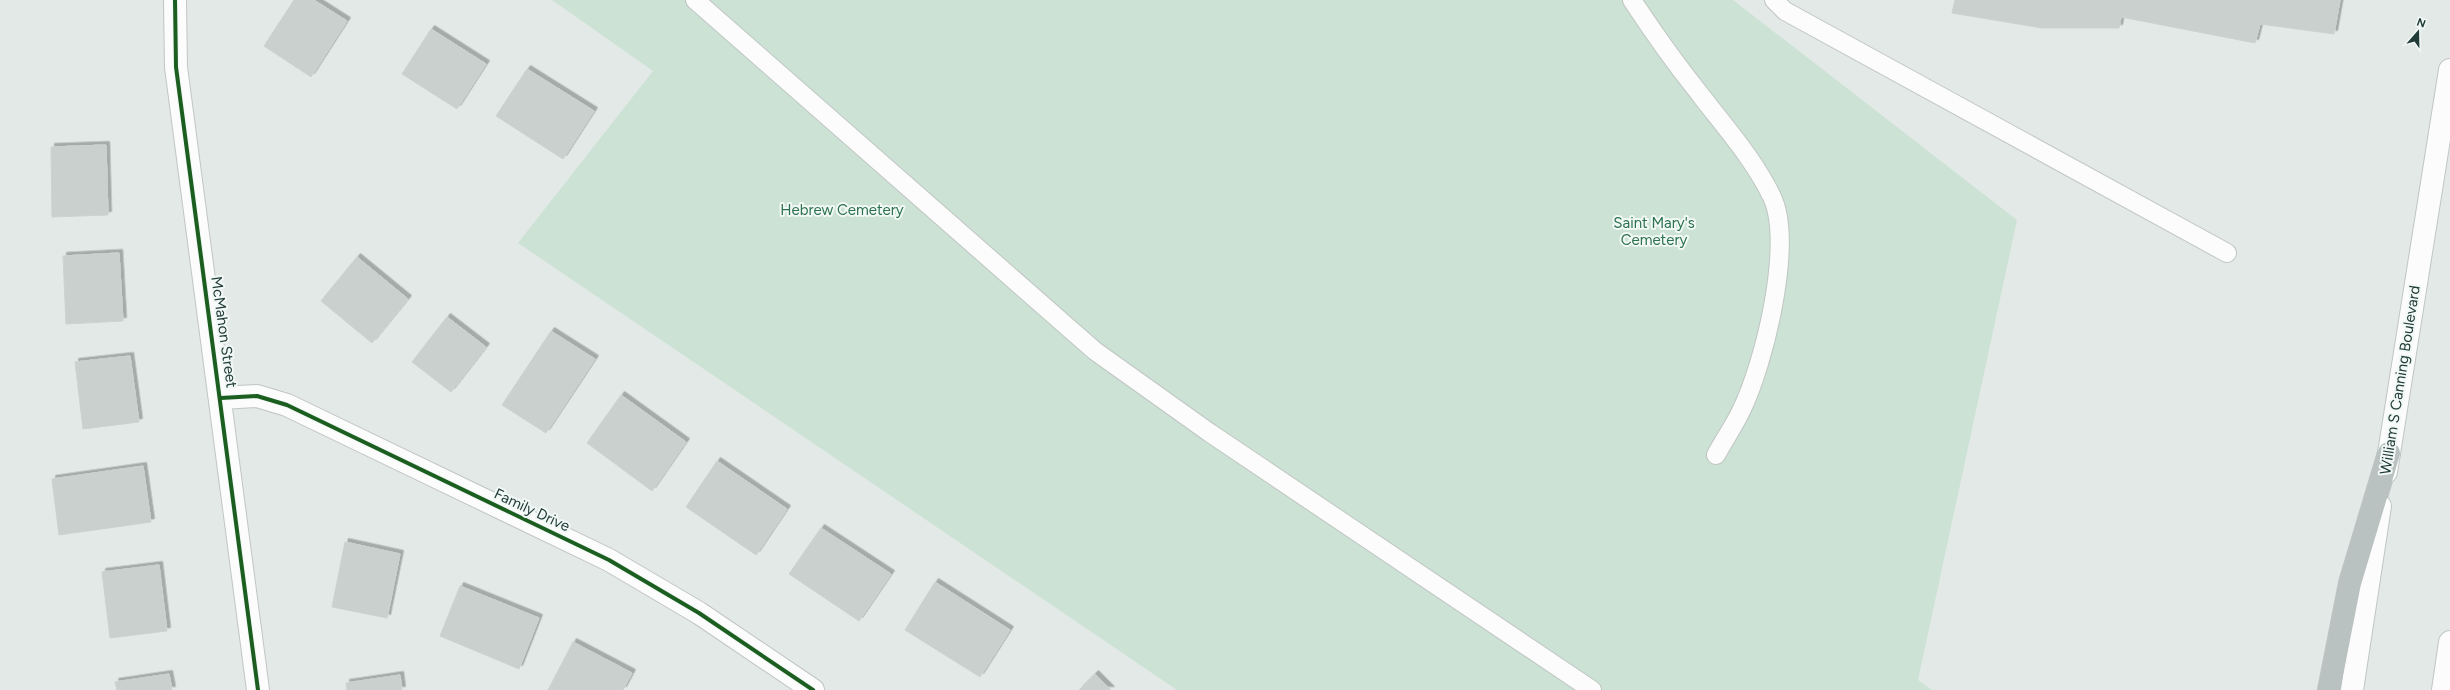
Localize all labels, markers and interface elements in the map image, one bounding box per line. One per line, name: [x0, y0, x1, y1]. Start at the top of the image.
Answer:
north arrow: [2398, 12, 2438, 52]
text: N: [2415, 16, 2427, 31]
park label: Hebrew Cemetery: [780, 201, 904, 219]
park label: Saint Mary's Cemetery: [1613, 214, 1695, 249]
street label: McMahon Street: [207, 275, 241, 389]
street label: William S Canning Boulevard: [2376, 284, 2424, 476]
street label: Family Drive: [491, 485, 573, 535]

